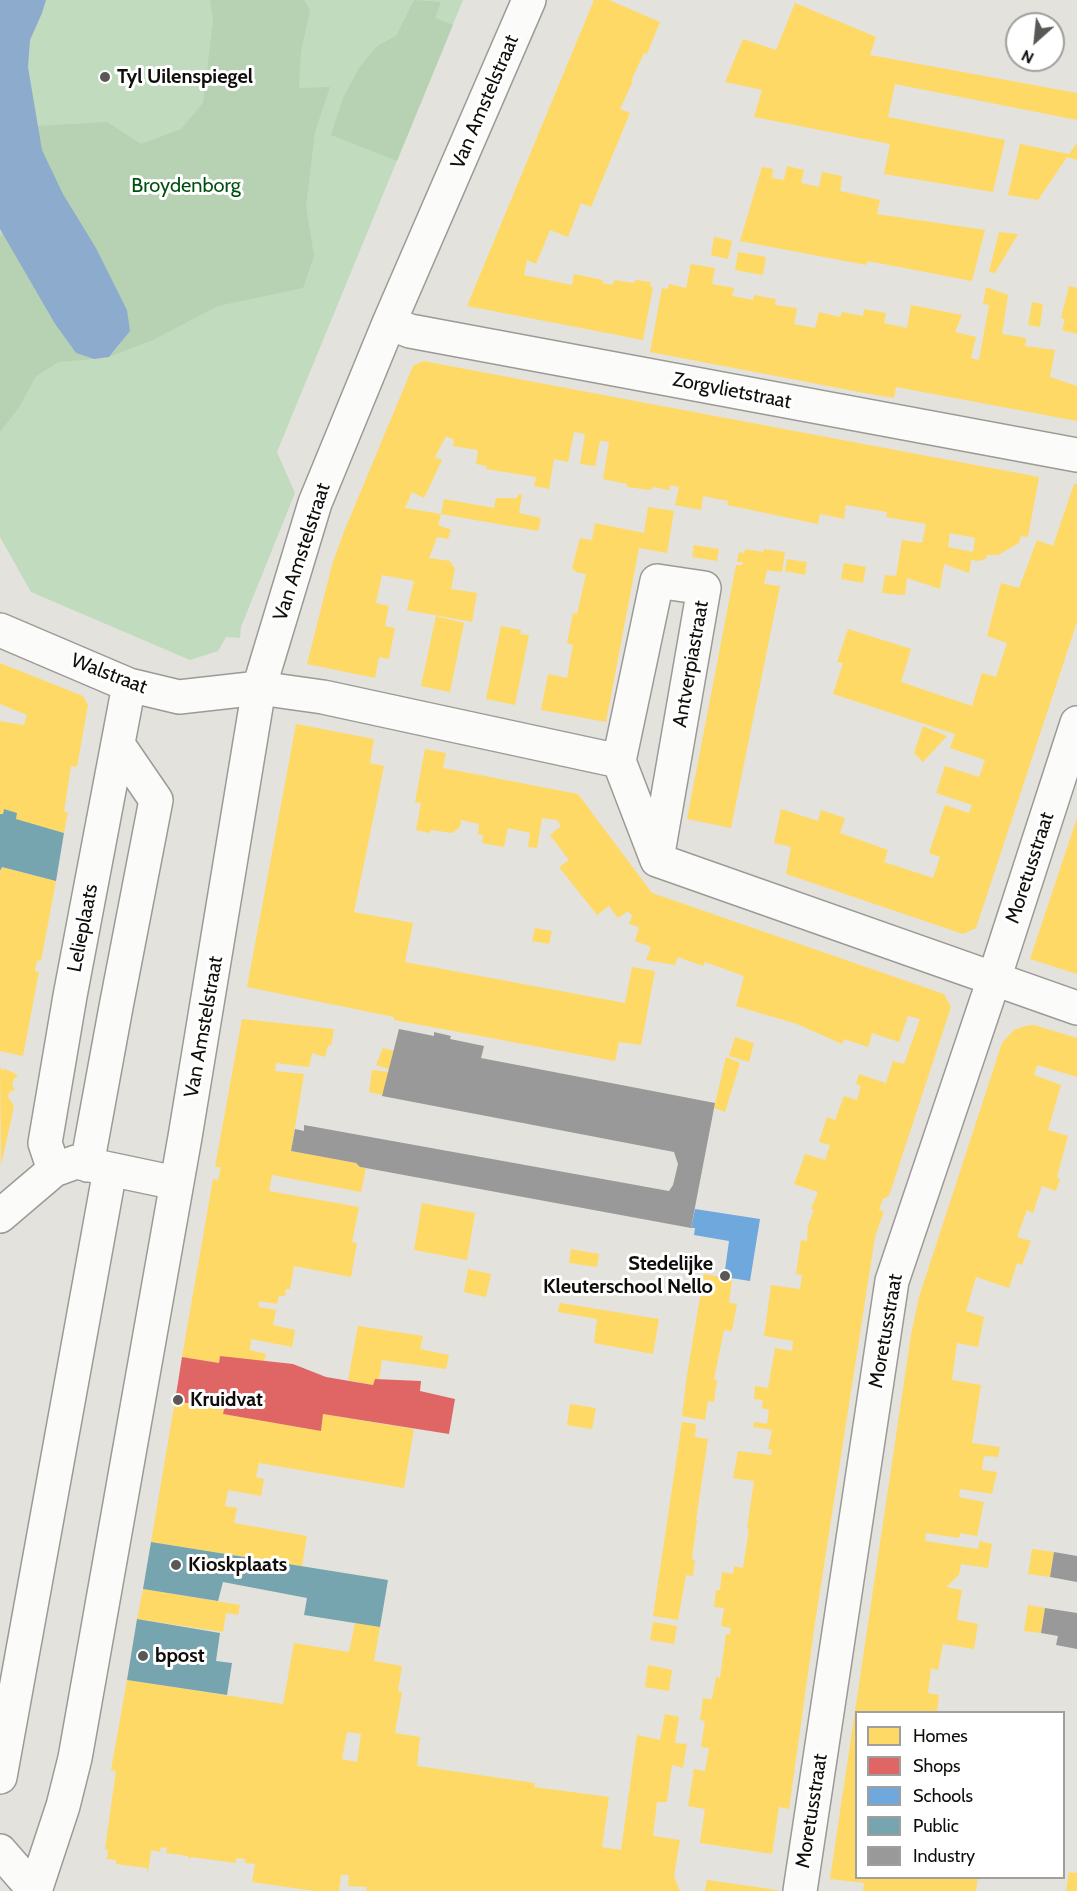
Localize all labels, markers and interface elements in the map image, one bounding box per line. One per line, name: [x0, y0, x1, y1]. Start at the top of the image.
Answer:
north arrow: [1005, 12, 1065, 72]
street label: Van Amstelstraat: [446, 31, 524, 173]
text: N: [1018, 46, 1037, 68]
place label: Tyl Uilenspiegel: [117, 65, 253, 89]
marker: Tyl Uilenspiegel: [98, 70, 112, 84]
park label: Broydenborg: [131, 174, 241, 198]
street label: Zorgvlietstraat: [671, 368, 793, 414]
street label: Van Amstelstraat: [268, 480, 336, 624]
street label: Antverpiastraat: [668, 599, 714, 729]
street label: Walstraat: [68, 649, 150, 699]
street label: Moretusstraat: [1001, 809, 1059, 927]
street label: Lelieplaats: [63, 882, 103, 974]
street label: Van Amstelstraat: [180, 954, 228, 1100]
place label: Stedelijke Kleuterschool Nello: [543, 1252, 713, 1299]
marker: Stedelijke Kleuterschool Nello: [718, 1269, 732, 1283]
street label: Moretusstraat: [864, 1272, 908, 1390]
place label: Kruidvat: [190, 1388, 263, 1412]
marker: Kruidvat: [171, 1393, 185, 1407]
place label: Kioskplaats: [188, 1553, 287, 1577]
marker: Kioskplaats: [169, 1558, 183, 1572]
place label: bpost: [155, 1644, 205, 1668]
marker: bpost: [136, 1649, 150, 1663]
legend: [855, 1711, 1065, 1879]
text: Homes: [913, 1725, 968, 1747]
street label: Moretusstraat: [791, 1752, 833, 1870]
text: Shops: [913, 1755, 961, 1777]
text: Schools: [913, 1785, 973, 1807]
text: Public: [913, 1815, 959, 1837]
text: Industry: [913, 1845, 975, 1867]

